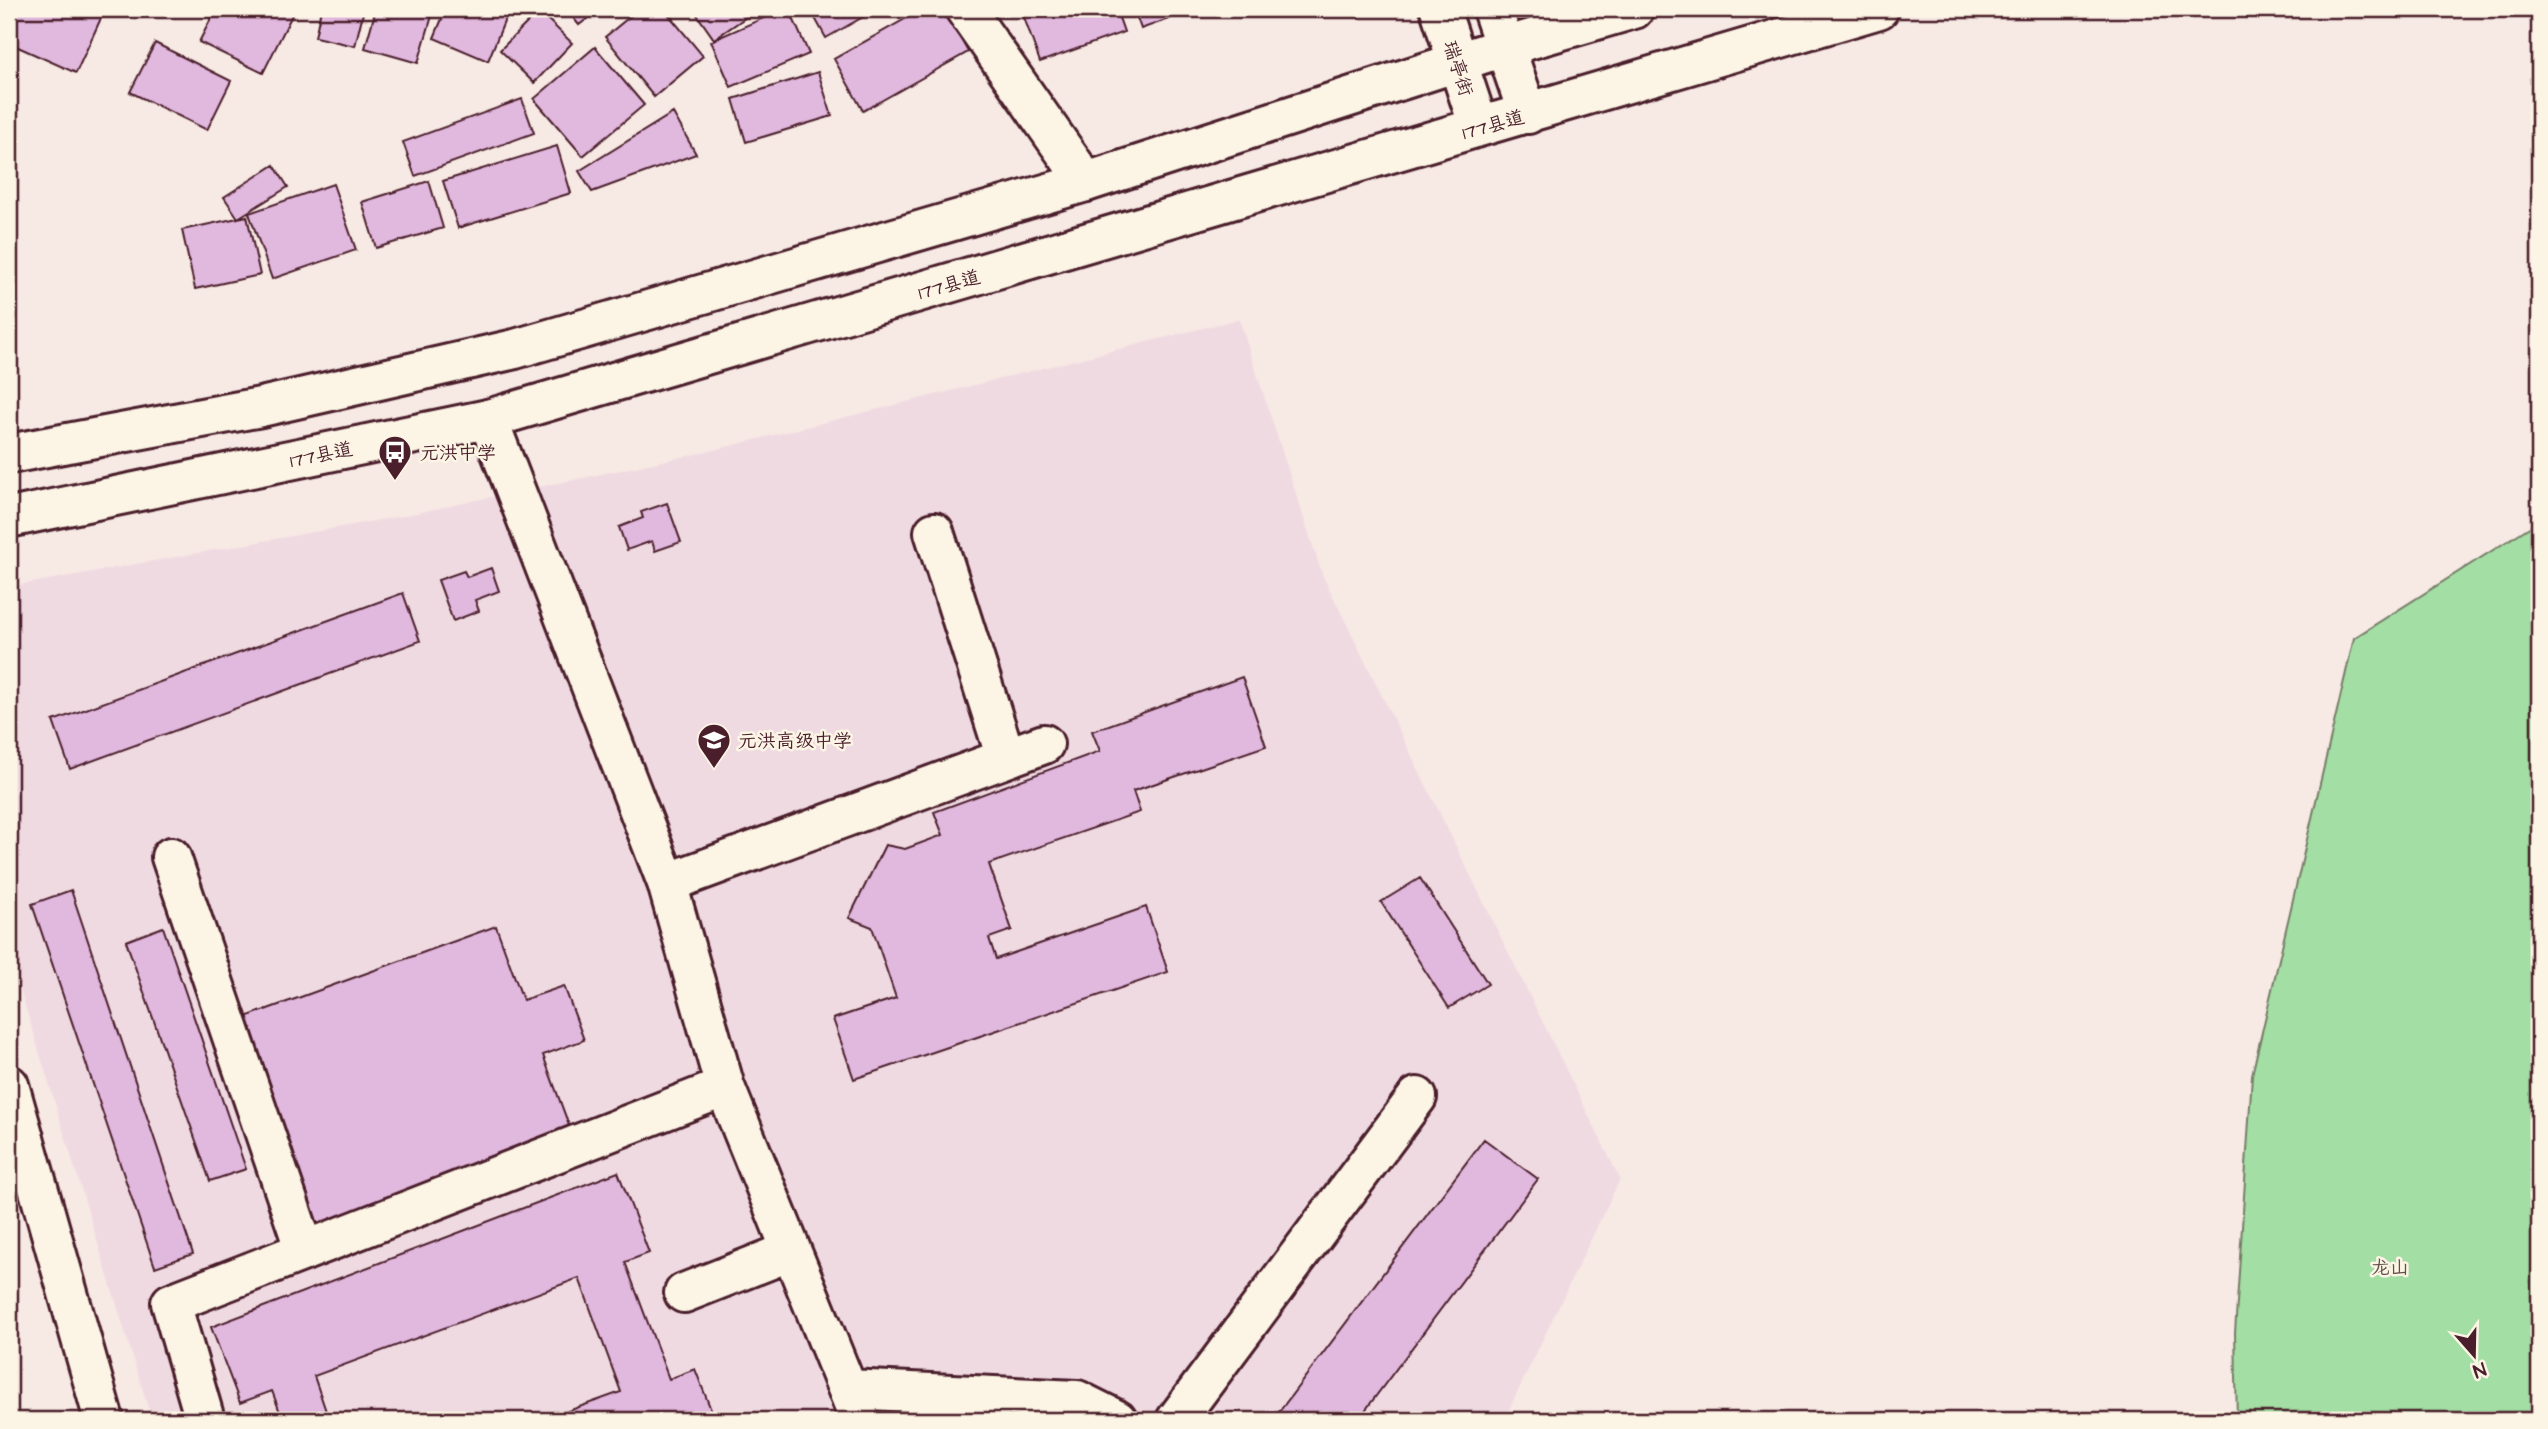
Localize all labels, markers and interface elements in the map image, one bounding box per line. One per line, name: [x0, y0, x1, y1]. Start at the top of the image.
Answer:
street label: 瑞亭街: [1436, 37, 1479, 100]
street label: 177县道: [1459, 104, 1528, 147]
street label: 177县道: [915, 264, 984, 307]
bus stop icon: 元洪中学: [376, 433, 414, 482]
street label: 177县道: [287, 436, 355, 475]
place label: 元洪中学: [420, 440, 496, 467]
school or university icon: 元洪高级中学: [695, 721, 733, 770]
place label: 元洪高级中学: [738, 728, 852, 755]
park label: 龙山: [2371, 1255, 2409, 1282]
north arrow: [2440, 1320, 2510, 1390]
text: N: [2469, 1355, 2490, 1384]

